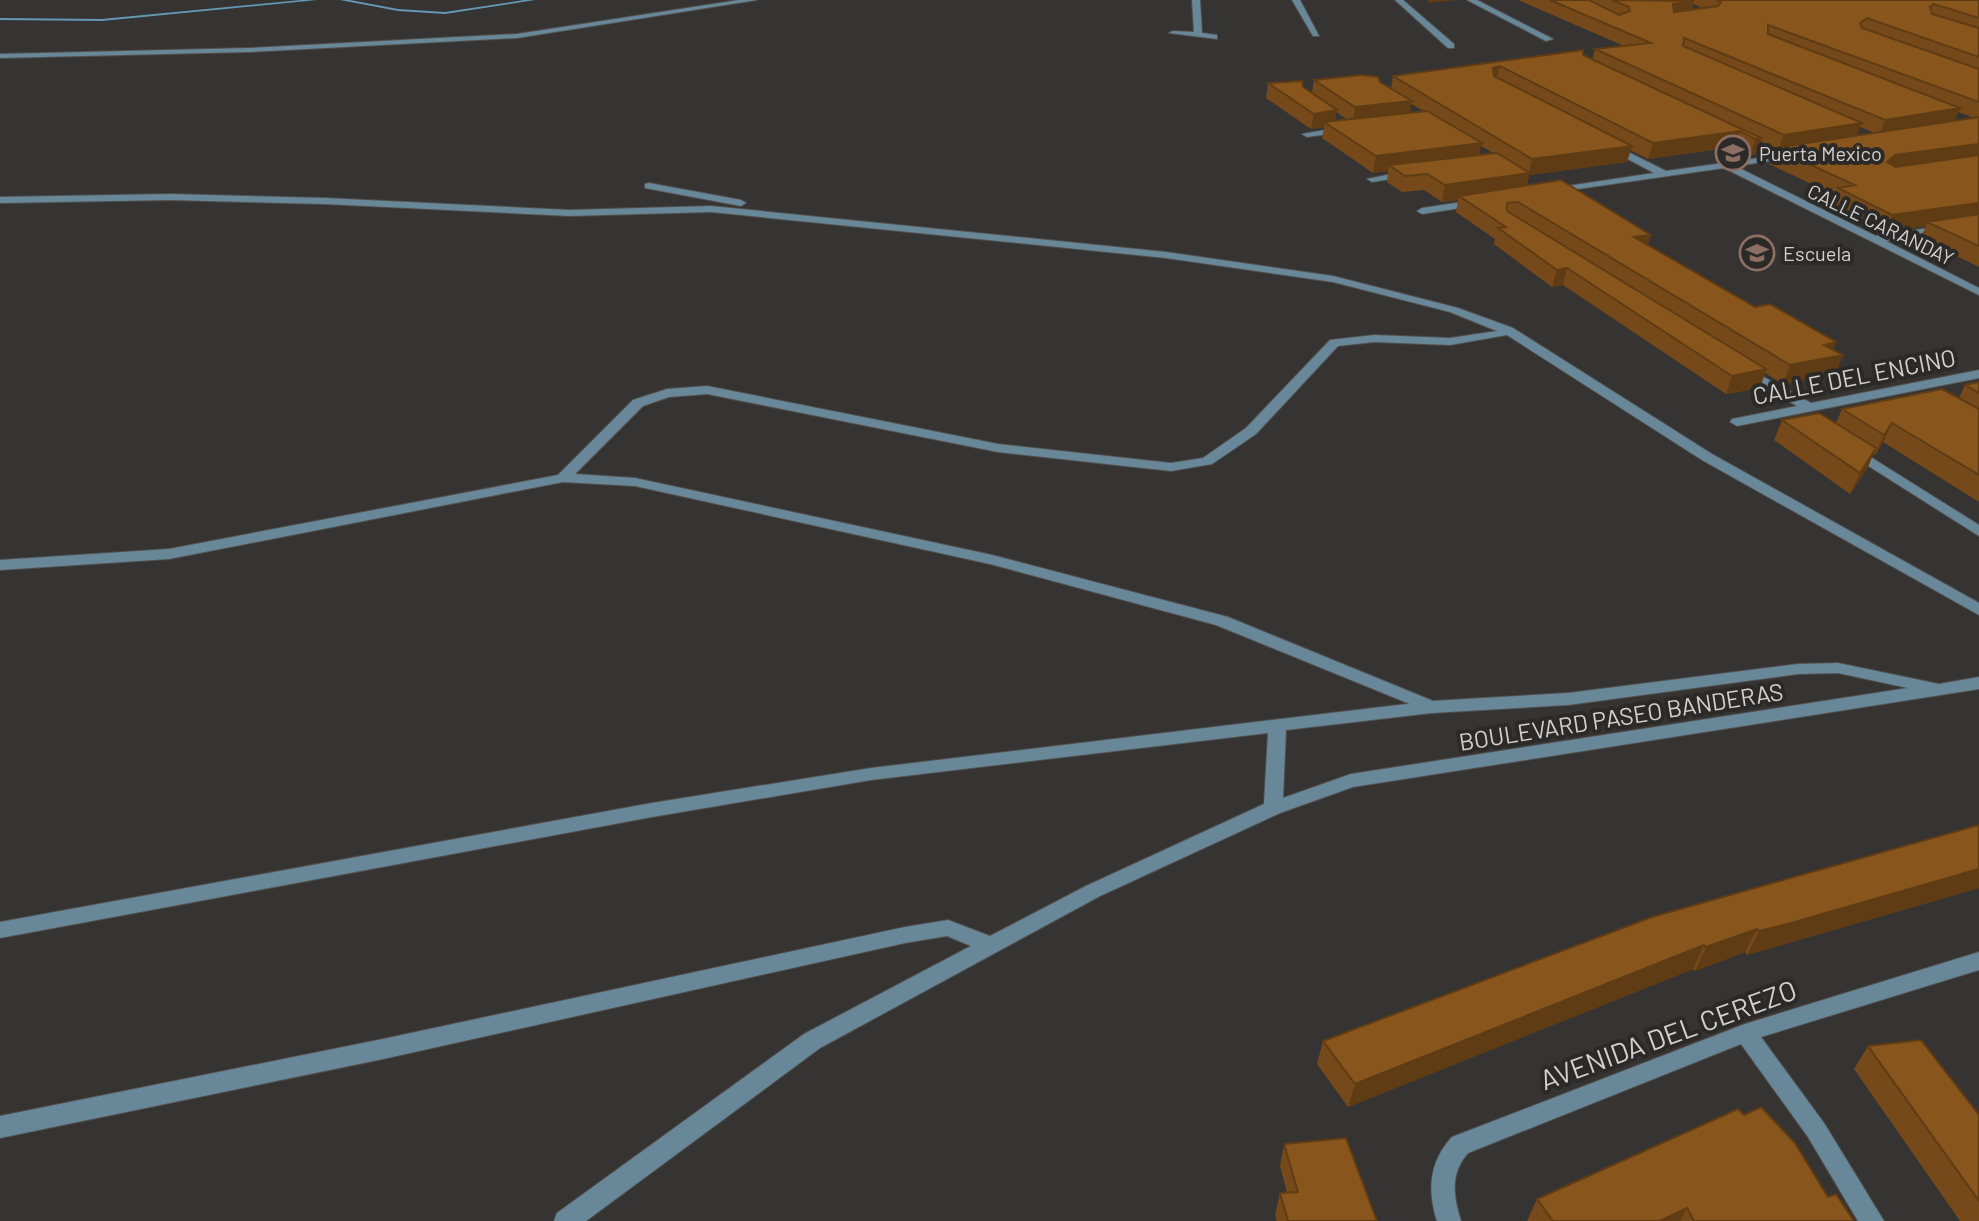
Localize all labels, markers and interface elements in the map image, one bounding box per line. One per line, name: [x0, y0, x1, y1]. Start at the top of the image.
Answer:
school or university icon: Puerta Mexico: [1714, 134, 1752, 172]
place label: Puerta Mexico: [1759, 141, 1882, 165]
street label: CALLE CARANDAY: [1804, 178, 1958, 270]
school or university icon: Escuela: [1738, 234, 1776, 272]
place label: Escuela: [1783, 241, 1851, 265]
street label: CALLE DEL ENCINO: [1750, 342, 1958, 410]
street label: BOULEVARD PASEO BANDERAS: [1457, 676, 1785, 756]
street label: AVENIDA DEL CEREZO: [1535, 972, 1801, 1096]

